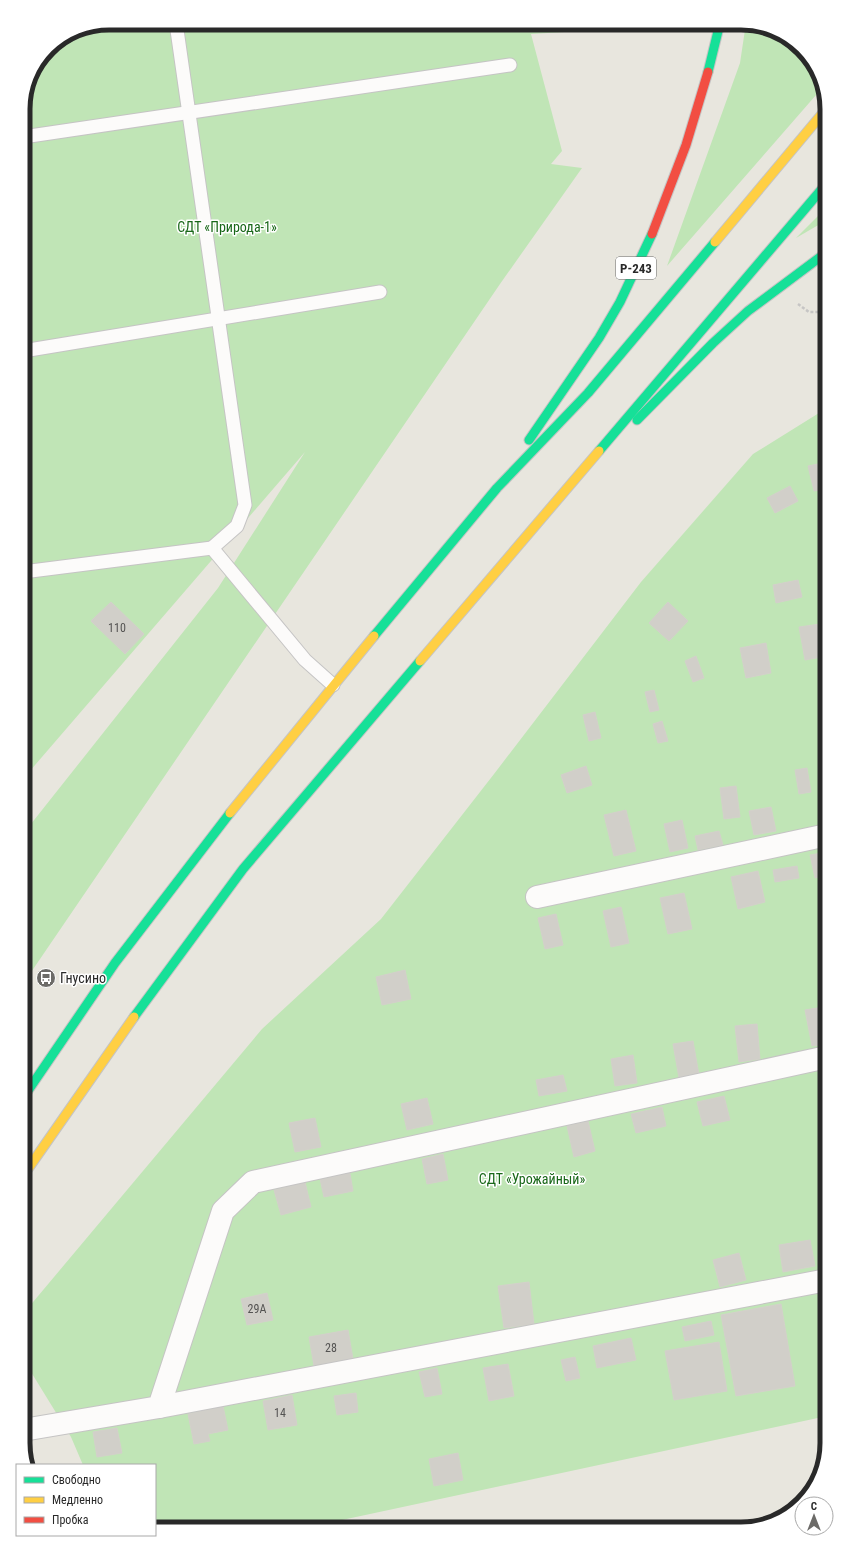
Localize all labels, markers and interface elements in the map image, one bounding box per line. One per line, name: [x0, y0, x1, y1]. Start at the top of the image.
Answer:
park label: СДТ «Природа-1»: [177, 219, 277, 235]
road number: Р-243: [616, 257, 656, 279]
house number: 110: [108, 621, 126, 635]
bus stop icon: Гнусино: [35, 967, 57, 989]
place label: Гнусино: [60, 970, 106, 986]
park label: СДТ «Урожайный»: [479, 1171, 585, 1187]
house number: 29А: [248, 1302, 266, 1316]
house number: 28: [325, 1341, 337, 1355]
house number: 14: [274, 1406, 286, 1420]
legend: [16, 1464, 156, 1536]
text: Свободно: [52, 1473, 101, 1487]
text: Медленно: [52, 1493, 103, 1507]
north arrow: [794, 1496, 834, 1536]
text: С: [811, 1500, 817, 1513]
text: Пробка: [52, 1513, 89, 1527]

